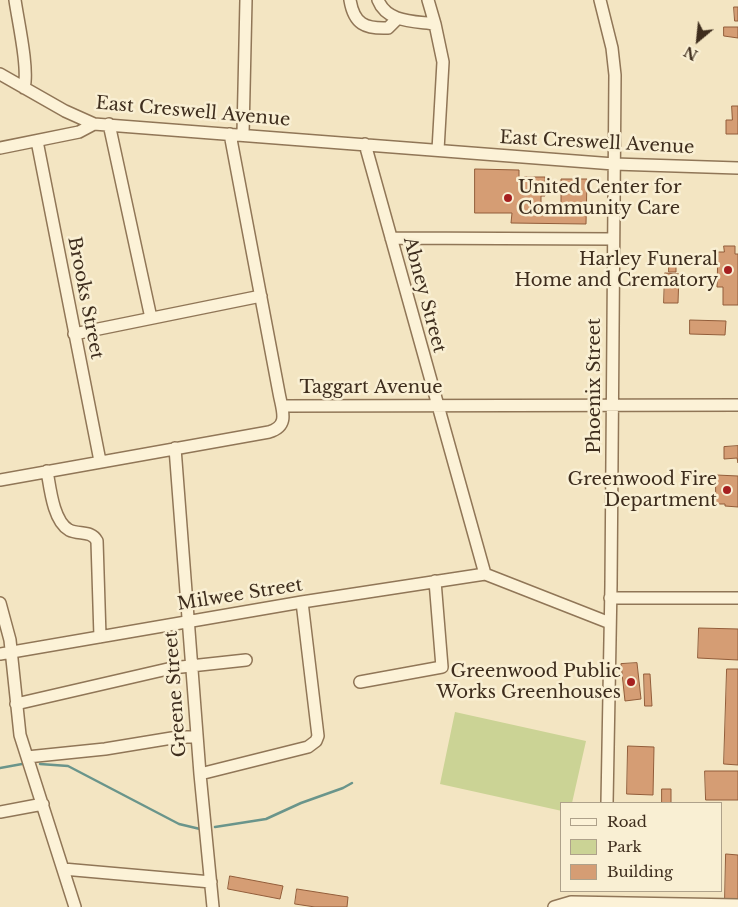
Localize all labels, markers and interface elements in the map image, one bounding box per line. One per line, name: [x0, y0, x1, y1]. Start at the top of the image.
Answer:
north arrow: [673, 15, 723, 65]
text: N: [681, 42, 701, 64]
street label: East Creswell Avenue: [95, 93, 291, 131]
street label: East Creswell Avenue: [499, 127, 695, 159]
place label: United Center for Community Care: [518, 177, 681, 220]
marker: United Center for Community Care: [502, 192, 514, 204]
street label: Brooks Street: [63, 235, 107, 361]
street label: Abney Street: [398, 235, 450, 355]
place label: Harley Funeral Home and Crematory: [514, 249, 718, 292]
marker: Harley Funeral Home and Crematory: [722, 264, 734, 276]
street label: Phoenix Street: [584, 318, 606, 454]
street label: Taggart Avenue: [299, 377, 443, 399]
place label: Greenwood Fire Department: [567, 469, 717, 512]
marker: Greenwood Fire Department: [721, 484, 733, 496]
street label: Milwee Street: [176, 574, 304, 616]
street label: Greene Street: [161, 630, 191, 758]
place label: Greenwood Public Works Greenhouses: [437, 661, 621, 704]
marker: Greenwood Public Works Greenhouses: [625, 676, 637, 688]
legend: [560, 802, 723, 892]
text: Road: [607, 812, 647, 831]
text: Park: [607, 837, 642, 856]
text: Building: [607, 862, 673, 881]

